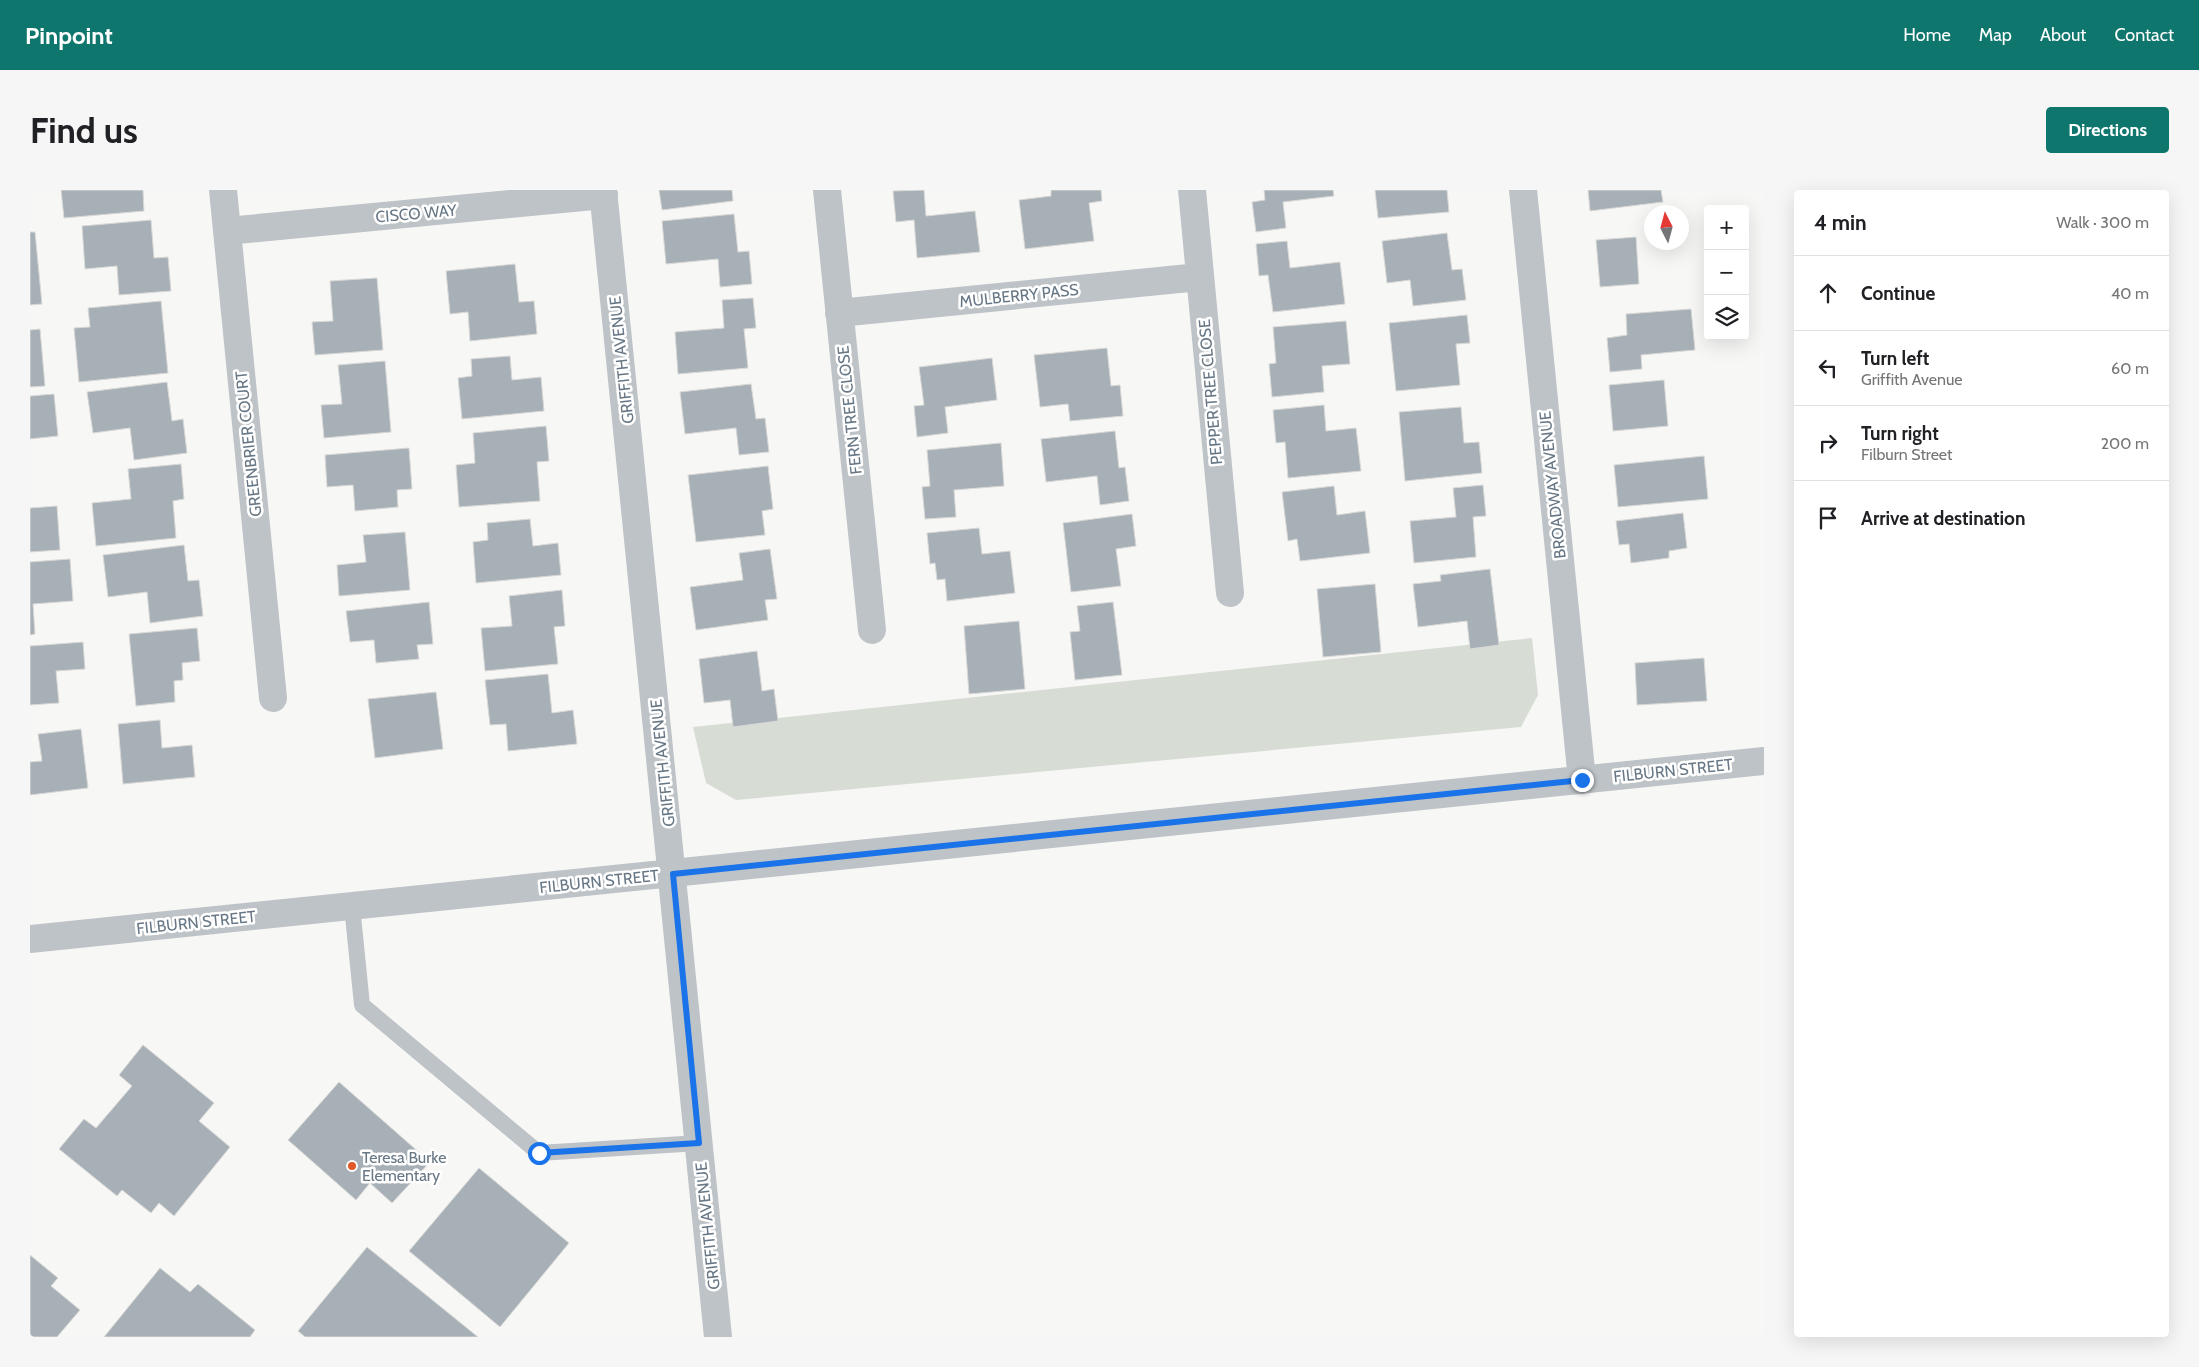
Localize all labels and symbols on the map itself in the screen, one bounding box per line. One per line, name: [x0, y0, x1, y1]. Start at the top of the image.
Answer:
street label: CISCO WAY: [375, 200, 458, 227]
north arrow: [1644, 205, 1689, 250]
street label: MULBERRY PASS: [959, 280, 1080, 311]
street label: GRIFFITH AVENUE: [605, 295, 638, 425]
street label: PEPPER TREE CLOSE: [1195, 318, 1226, 465]
street label: FERN TREE CLOSE: [833, 345, 866, 475]
street label: GREENBRIER COURT: [231, 370, 266, 518]
street label: BROADWAY AVENUE: [1535, 410, 1570, 560]
street label: GRIFFITH AVENUE: [646, 698, 679, 828]
street label: FILBURN STREET: [1612, 755, 1734, 786]
route end: [1571, 769, 1594, 792]
street label: FILBURN STREET: [538, 866, 660, 897]
street label: FILBURN STREET: [135, 907, 257, 938]
route start: [528, 1142, 551, 1165]
place label: Teresa Burke Elementary: [362, 1148, 446, 1185]
marker: Teresa Burke Elementary: [346, 1160, 358, 1172]
street label: GRIFFITH AVENUE: [691, 1161, 724, 1291]

